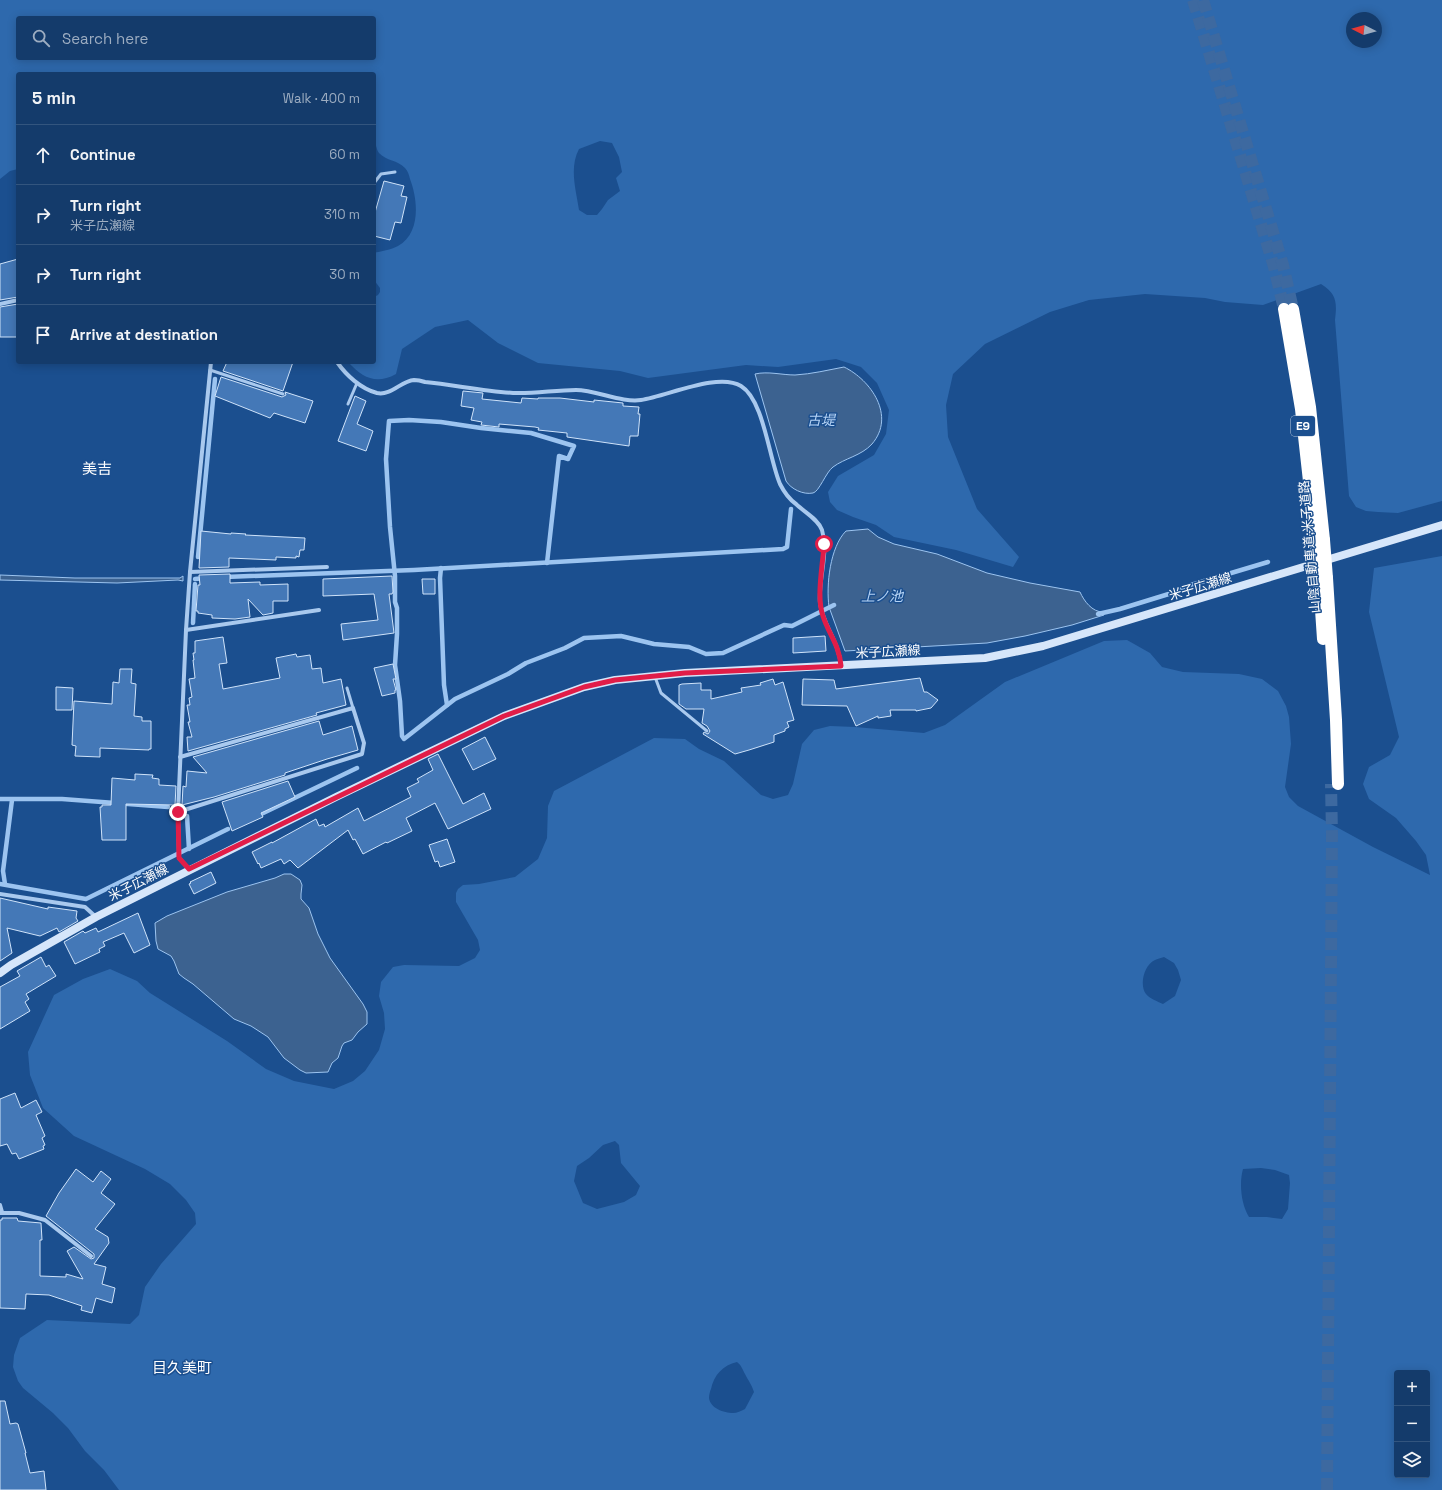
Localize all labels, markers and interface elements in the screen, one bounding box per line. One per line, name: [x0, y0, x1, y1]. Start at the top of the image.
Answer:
north arrow: [1346, 12, 1382, 48]
search box: [16, 16, 376, 60]
icon: search: [30, 27, 52, 49]
text: Search here: [62, 29, 148, 48]
text: 5 min: [32, 87, 76, 109]
text: Walk · 400 m: [283, 90, 360, 107]
icon: ahead: [32, 144, 54, 166]
text: Continue: [70, 145, 136, 164]
text: 60 m: [329, 146, 360, 163]
text: Turn right: [70, 196, 141, 215]
icon: right: [32, 204, 54, 226]
text: 310 m: [324, 206, 360, 223]
text: 米子広瀬線: [70, 217, 135, 234]
icon: right: [32, 264, 54, 286]
text: Turn right: [70, 265, 141, 284]
text: 30 m: [329, 266, 360, 283]
icon: arrive: [32, 324, 54, 346]
text: Arrive at destination: [70, 325, 218, 344]
water label: 古堤: [807, 411, 837, 429]
road number: E9: [1291, 416, 1315, 436]
district label: 美吉: [82, 459, 112, 478]
street label: 山陰自動車道;米子道路: [1295, 480, 1324, 614]
route start: [815, 535, 833, 553]
street label: 米子広瀬線: [1167, 569, 1234, 604]
water label: 上ノ池: [861, 587, 905, 605]
street label: 米子広瀬線: [855, 641, 921, 662]
route end: [169, 803, 187, 821]
street label: 米子広瀬線: [105, 860, 171, 905]
district label: 目久美町: [152, 1358, 212, 1377]
map controls: [1394, 1370, 1430, 1478]
button: +: [1394, 1370, 1430, 1406]
button: −: [1394, 1406, 1430, 1442]
button: layers: [1394, 1442, 1430, 1478]

